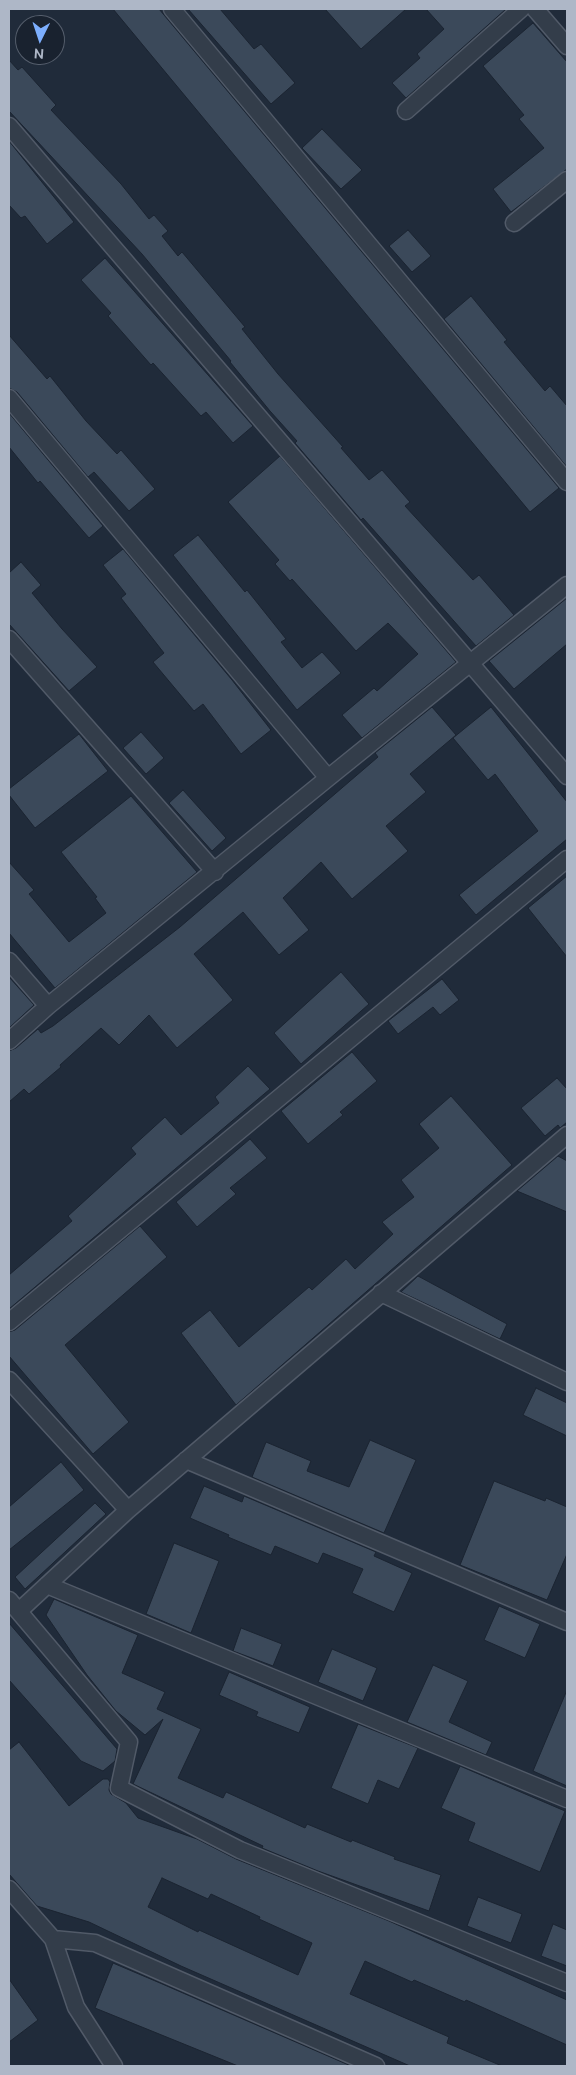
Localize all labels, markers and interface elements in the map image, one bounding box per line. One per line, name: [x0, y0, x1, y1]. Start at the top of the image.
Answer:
north arrow: [15, 15, 65, 65]
text: N: [33, 46, 45, 62]

